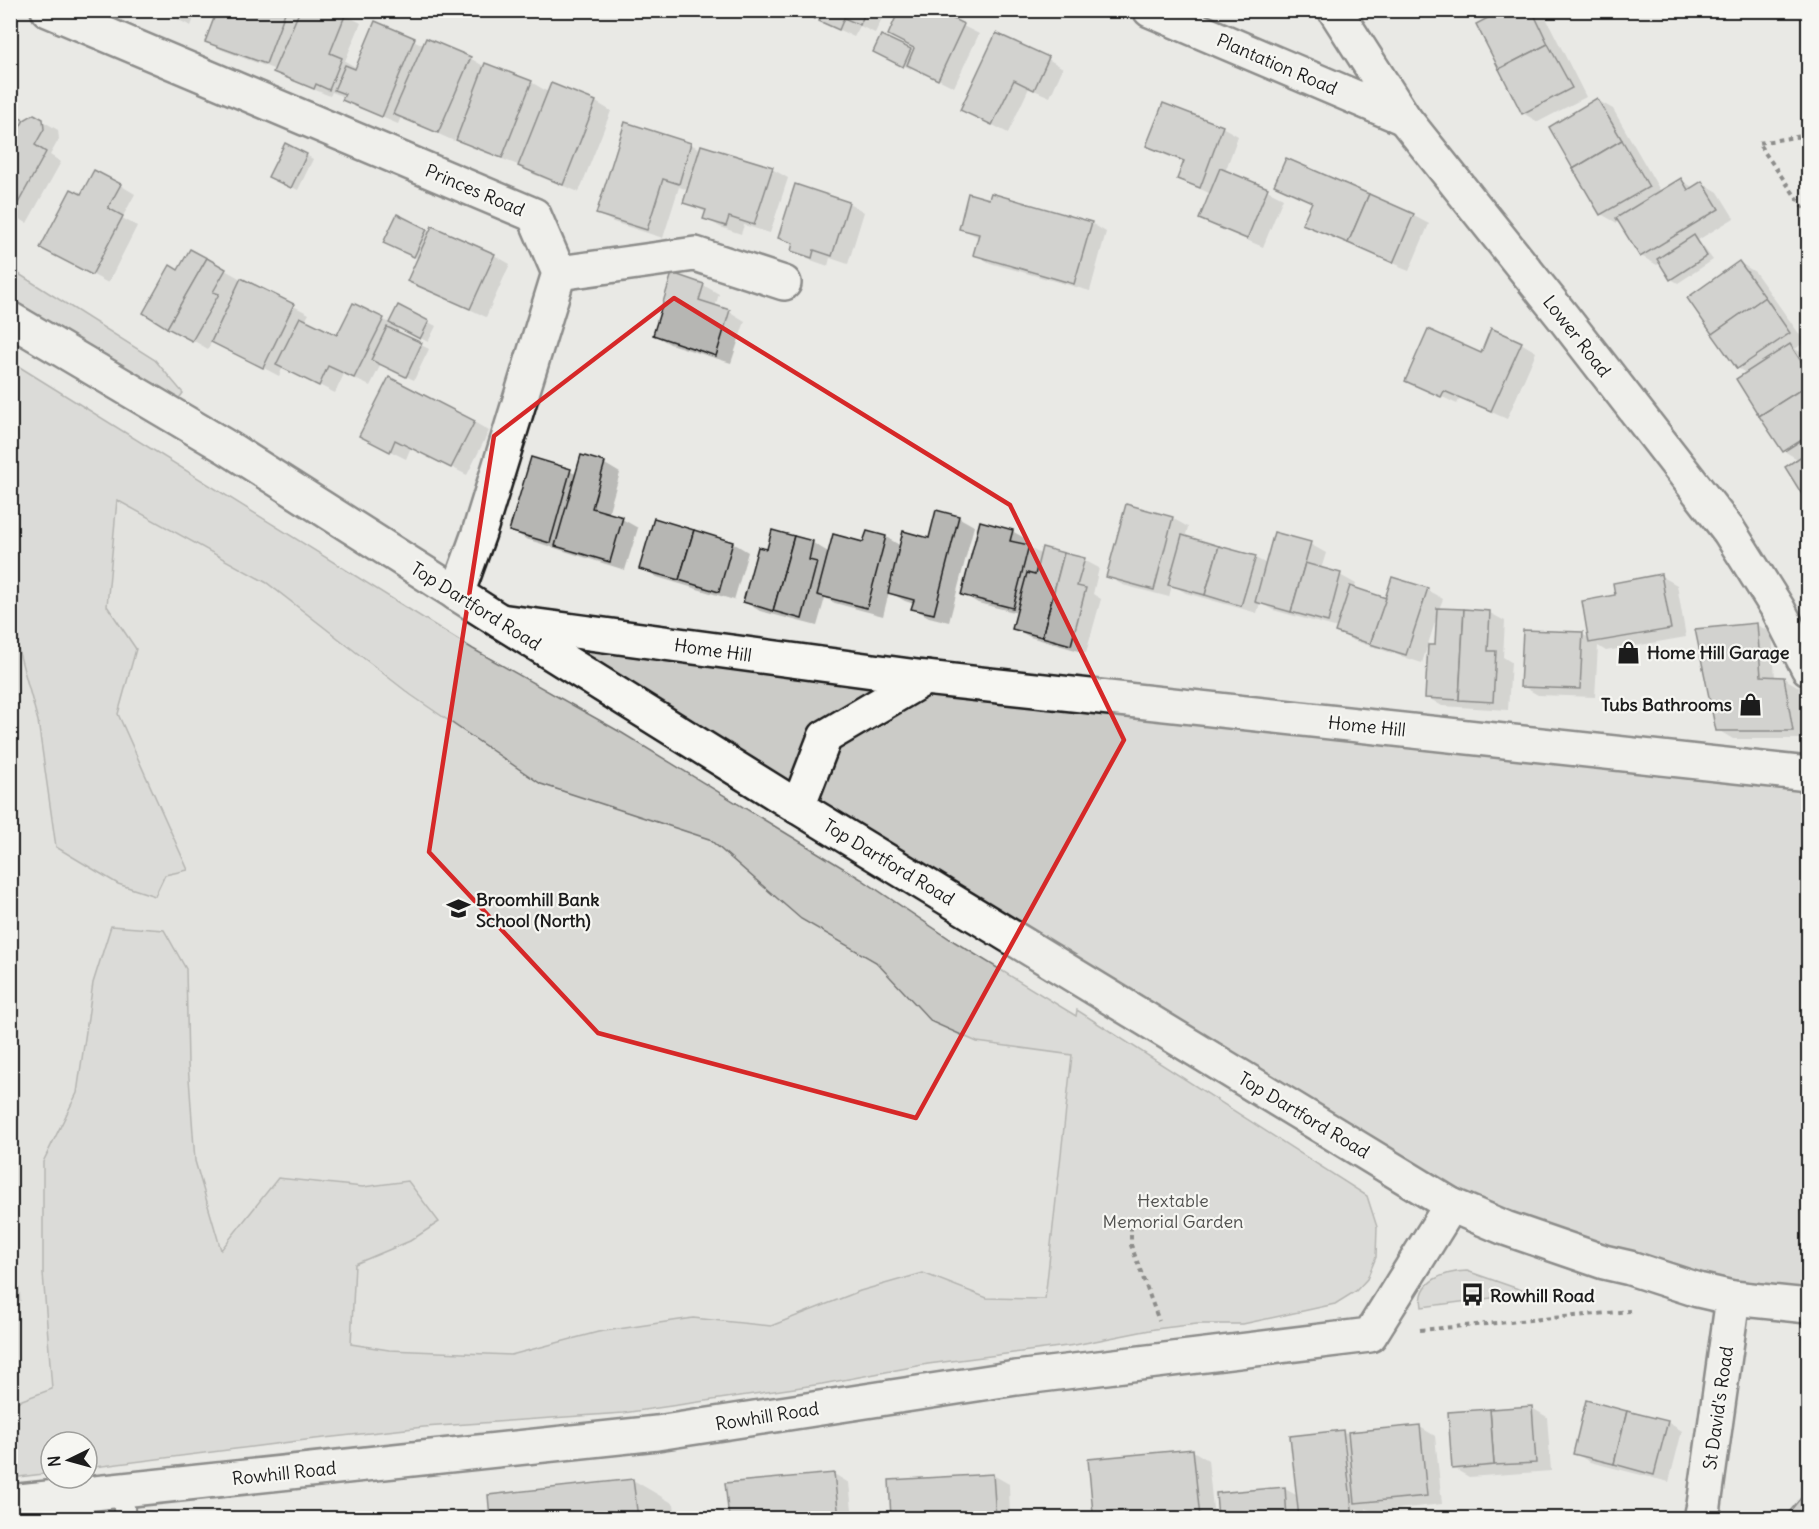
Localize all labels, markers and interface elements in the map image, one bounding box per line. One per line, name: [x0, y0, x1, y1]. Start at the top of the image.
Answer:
street label: Plantation Road: [1213, 28, 1341, 100]
street label: Princes Road: [422, 159, 529, 221]
street label: Lower Road: [1538, 291, 1616, 382]
street label: Top Dartford Road: [407, 557, 546, 656]
street label: Home Hill: [673, 633, 753, 667]
shop icon: Home Hill Garage: [1616, 639, 1642, 665]
place label: Home Hill Garage: [1647, 641, 1790, 664]
shop icon: Tubs Bathrooms: [1737, 691, 1763, 717]
place label: Tubs Bathrooms: [1601, 693, 1732, 716]
street label: Home Hill: [1327, 710, 1407, 742]
street label: Top Dartford Road: [819, 814, 959, 911]
place label: Broomhill Bank School (North): [476, 888, 599, 932]
school or university icon: Broomhill Bank School (North): [445, 896, 471, 922]
street label: Top Dartford Road: [1234, 1067, 1374, 1164]
park label: Hextable Memorial Garden: [1102, 1189, 1244, 1233]
bus stop icon: Rowhill Road: [1459, 1282, 1485, 1308]
place label: Rowhill Road: [1490, 1284, 1595, 1307]
street label: St David's Road: [1698, 1344, 1738, 1471]
street label: Rowhill Road: [714, 1396, 821, 1436]
north arrow: [39, 1430, 99, 1490]
text: N: [44, 1455, 65, 1468]
street label: Rowhill Road: [231, 1456, 338, 1490]

